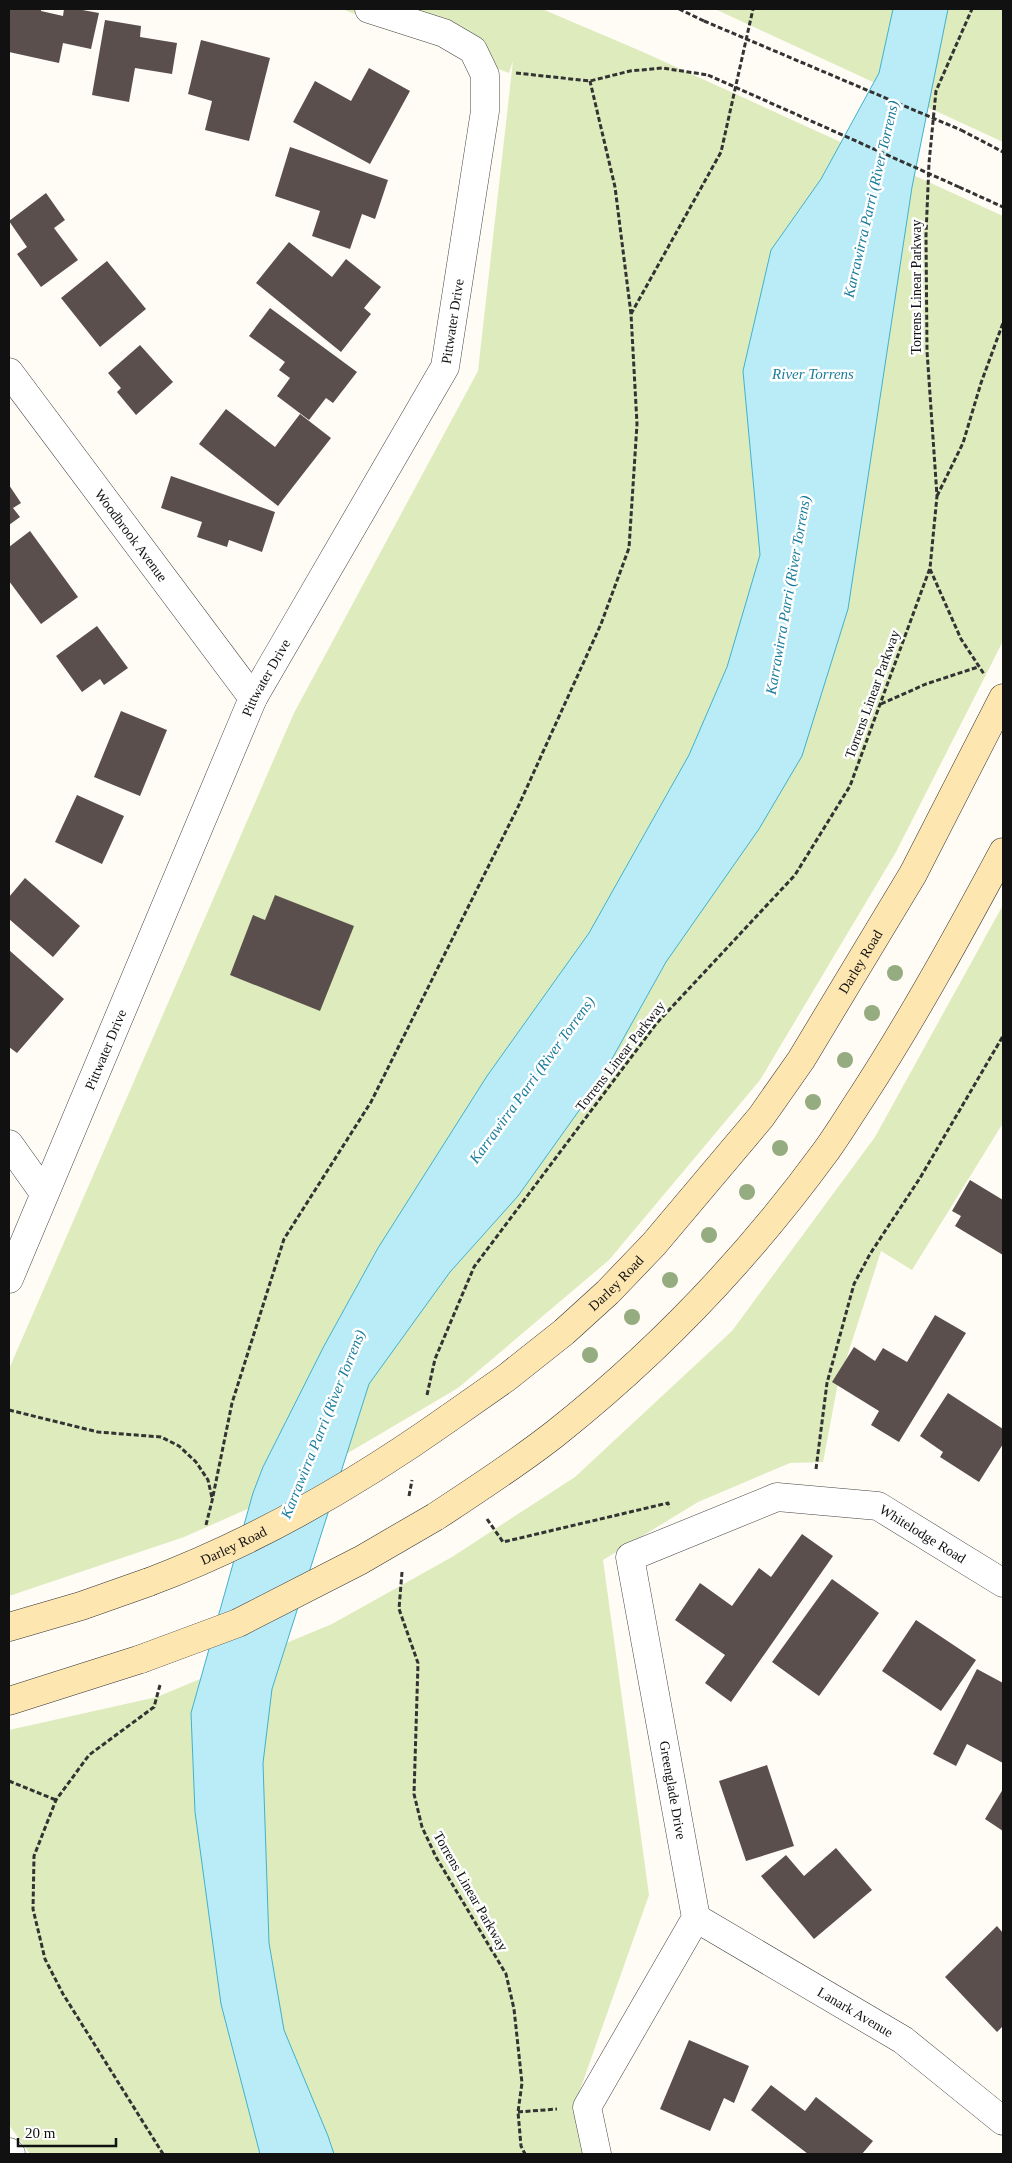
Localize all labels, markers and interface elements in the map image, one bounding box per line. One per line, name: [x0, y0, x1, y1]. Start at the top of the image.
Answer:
water label: Karrawirra Parri (River Torrens): [840, 99, 902, 300]
street label: Torrens Linear Parkway: [909, 219, 924, 355]
street label: Pittwater Drive: [439, 278, 467, 365]
water label: River Torrens: [771, 366, 854, 382]
street label: Woodbrook Avenue: [92, 487, 170, 585]
water label: Karrawirra Parri (River Torrens): [762, 494, 814, 697]
street label: Torrens Linear Parkway: [842, 628, 903, 760]
street label: Pittwater Drive: [239, 637, 293, 719]
street label: Darley Road: [836, 928, 885, 996]
water label: Karrawirra Parri (River Torrens): [466, 994, 599, 1168]
street label: Torrens Linear Parkway: [573, 998, 668, 1114]
street label: Pittwater Drive: [82, 1007, 129, 1092]
street label: Darley Road: [586, 1253, 647, 1314]
water label: Karrawirra Parri (River Torrens): [277, 1327, 369, 1522]
street label: Whitelodge Road: [877, 1502, 968, 1566]
street label: Darley Road: [198, 1524, 269, 1568]
street label: Greenglade Drive: [656, 1740, 689, 1841]
street label: Torrens Linear Parkway: [430, 1829, 511, 1953]
street label: Lanark Avenue: [815, 1984, 896, 2040]
scale bar: [18, 2116, 115, 2148]
text: 20 m: [25, 2125, 56, 2141]

